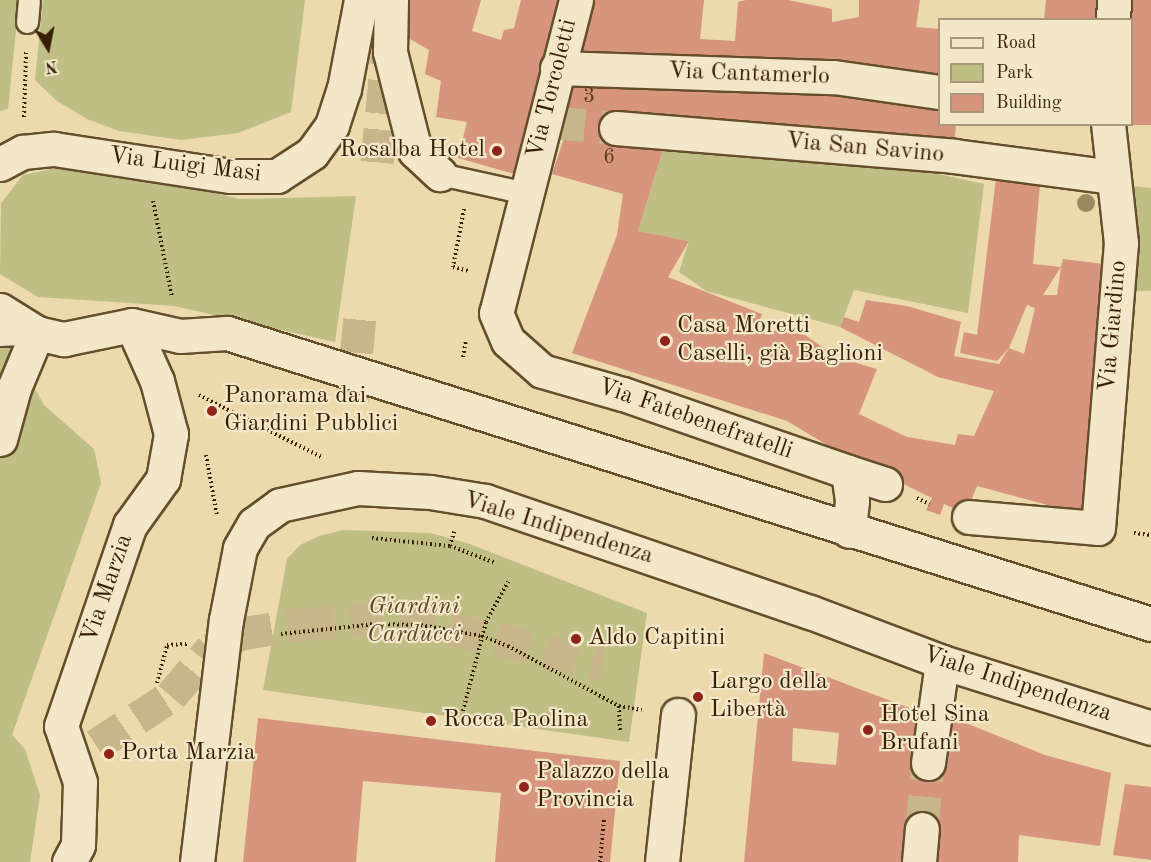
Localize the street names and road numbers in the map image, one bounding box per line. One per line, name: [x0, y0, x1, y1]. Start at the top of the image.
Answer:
street label: Via Torcoletti: [522, 16, 584, 162]
street label: Via Cantamerlo: [668, 58, 830, 92]
street label: Via San Savino: [785, 128, 945, 170]
street label: Via Luigi Masi: [107, 142, 263, 190]
street label: Via Giardino: [1094, 259, 1134, 393]
street label: Via Fatebenefratelli: [594, 373, 796, 467]
street label: Viale Indipendenza: [460, 486, 656, 572]
street label: Via Marzia: [76, 531, 140, 647]
street label: Viale Indipendenza: [919, 641, 1115, 729]

